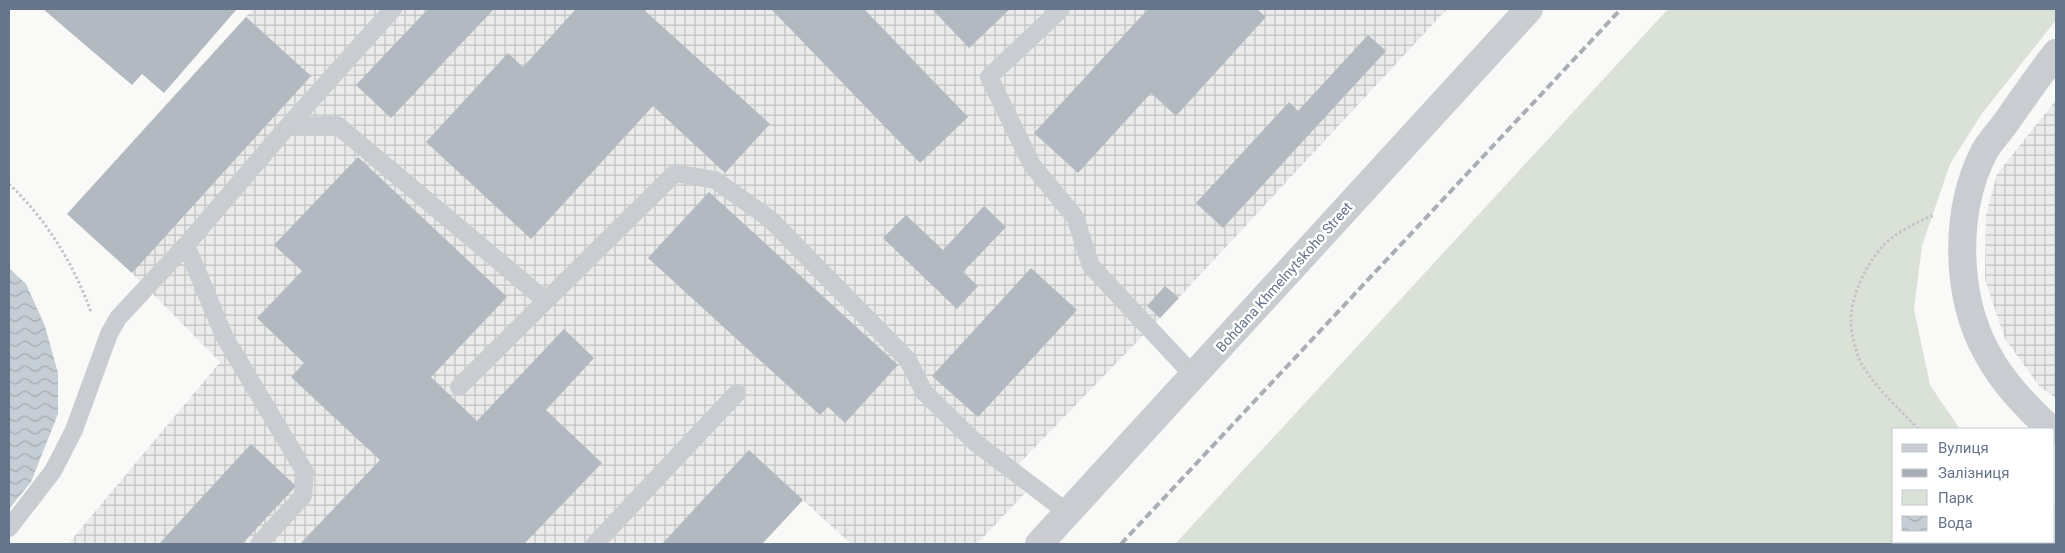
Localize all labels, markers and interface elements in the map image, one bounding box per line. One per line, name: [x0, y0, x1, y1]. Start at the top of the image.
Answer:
street label: Bohdana Khmelnytskoho Street: [1213, 199, 1356, 355]
legend: [1892, 428, 2055, 543]
text: Вулиця: [1938, 439, 1989, 457]
text: Залізниця: [1938, 464, 2010, 482]
text: Парк: [1938, 489, 1973, 507]
text: Вода: [1938, 514, 1973, 532]

